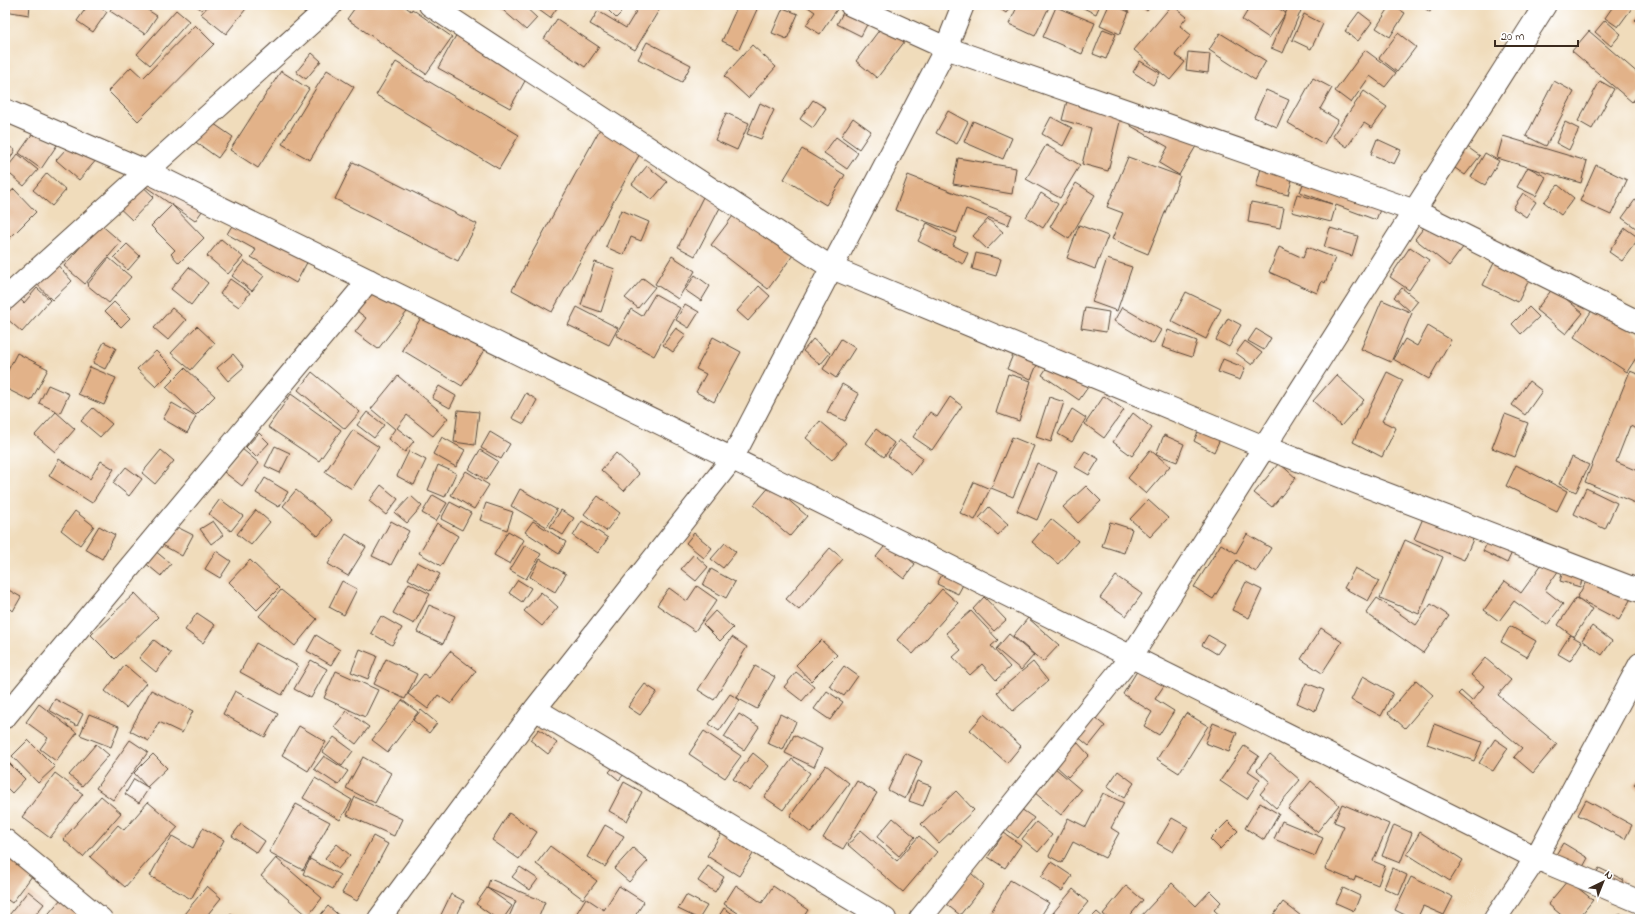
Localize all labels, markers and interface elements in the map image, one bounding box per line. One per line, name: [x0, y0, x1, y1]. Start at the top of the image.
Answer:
scale bar: [1495, 22, 1578, 48]
text: 20 m: [1501, 28, 1524, 46]
north arrow: [1583, 862, 1623, 902]
text: N: [1601, 867, 1617, 884]

